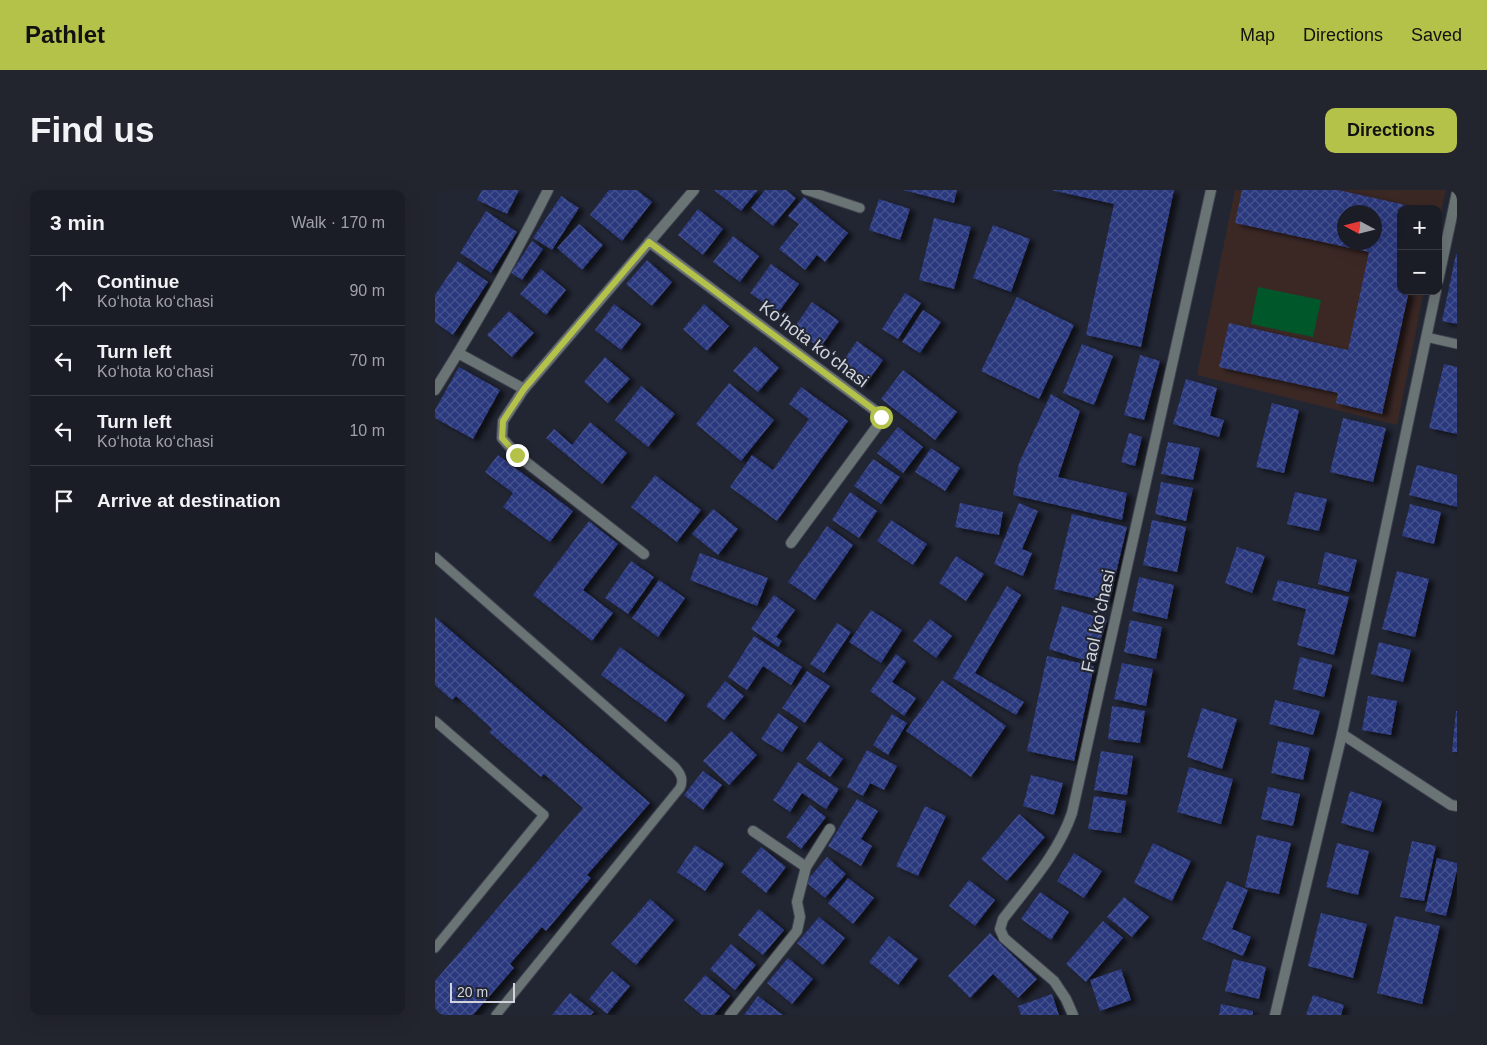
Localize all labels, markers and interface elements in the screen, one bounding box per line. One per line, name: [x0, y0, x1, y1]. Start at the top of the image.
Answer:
text: Pathlet: [25, 21, 105, 48]
text: Map: [1240, 25, 1275, 45]
text: Directions: [1303, 25, 1383, 45]
text: Saved: [1411, 25, 1462, 45]
button: Directions: [1325, 108, 1457, 153]
text: Find us: [30, 110, 154, 149]
north arrow: [1337, 205, 1382, 250]
map controls: [1397, 205, 1442, 295]
button: +: [1397, 205, 1442, 250]
text: 3 min: [50, 211, 105, 234]
text: Walk · 170 m: [291, 214, 385, 231]
button: −: [1397, 250, 1442, 295]
text: Continue: [97, 271, 179, 292]
icon: ahead: [50, 277, 78, 305]
text: 90 m: [349, 282, 385, 299]
text: Koʻhota koʻchasi: [97, 293, 214, 310]
street label: Koʻhota koʻchasi: [756, 297, 872, 391]
text: Turn left: [97, 341, 172, 362]
icon: left: [50, 347, 78, 375]
text: 70 m: [349, 352, 385, 369]
text: Koʻhota koʻchasi: [97, 363, 214, 380]
route start: [870, 406, 893, 429]
text: Turn left: [97, 411, 172, 432]
icon: left: [50, 417, 78, 445]
text: 10 m: [349, 422, 385, 439]
text: Koʻhota koʻchasi: [97, 433, 214, 450]
route end: [506, 444, 529, 467]
icon: arrive: [50, 487, 78, 515]
text: Arrive at destination: [97, 490, 281, 511]
street label: Faol ko'chasi: [1077, 568, 1119, 674]
scale bar: [450, 980, 515, 1003]
text: 20 m: [457, 984, 488, 1000]

